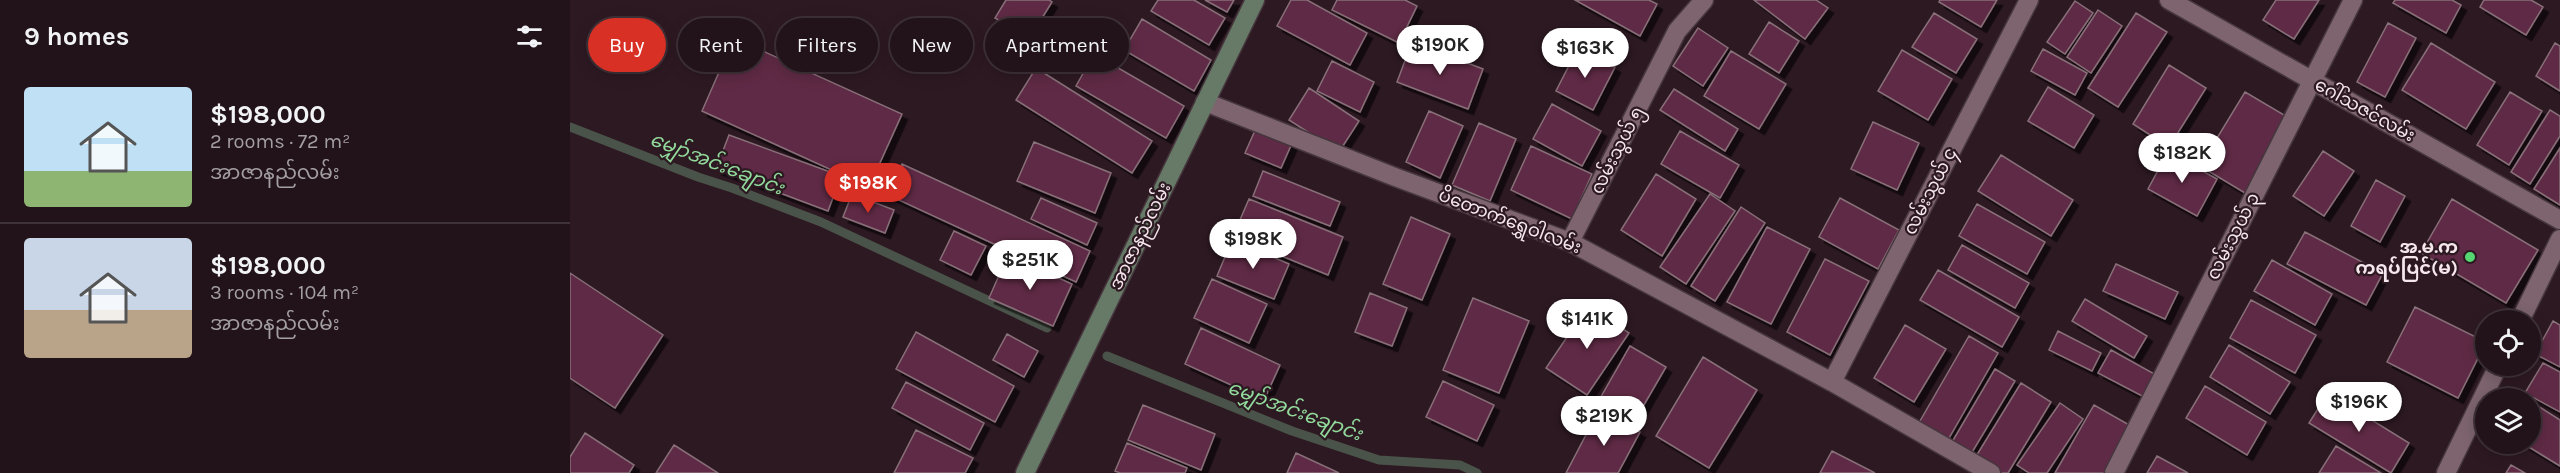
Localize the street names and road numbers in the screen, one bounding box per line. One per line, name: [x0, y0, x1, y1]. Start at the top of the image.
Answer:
street label: ဂေါ်သဇင်လမ်း: [2311, 72, 2420, 147]
street label: လမ်းသွယ် ၅: [1584, 101, 1652, 199]
street label: လမ်းသွယ် ၄: [1897, 143, 1965, 240]
street label: အာဇာနည်လမ်း: [1103, 178, 1179, 295]
street label: ပိတောက်ရွှေဝါလမ်း: [1434, 181, 1586, 262]
street label: လမ်းသွယ် ၃: [2200, 188, 2268, 285]

